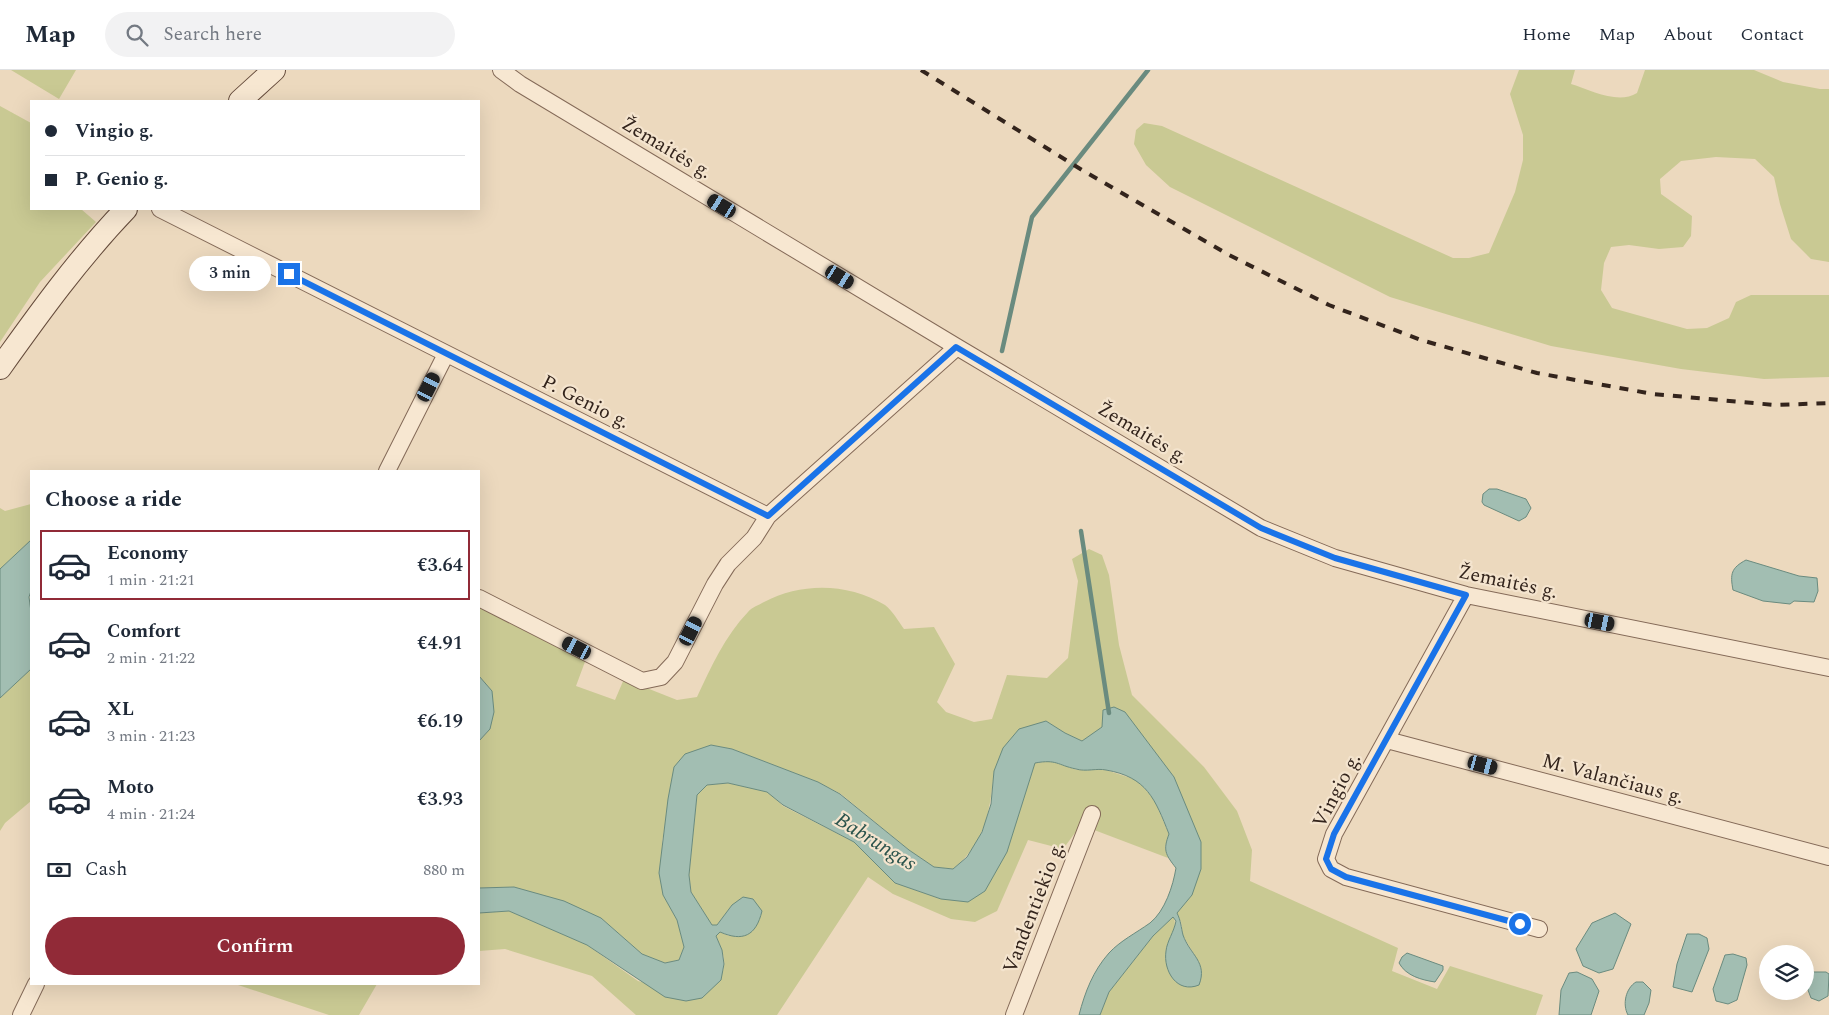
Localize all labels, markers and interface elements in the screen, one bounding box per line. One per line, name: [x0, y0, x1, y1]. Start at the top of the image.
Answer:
search box: [105, 12, 455, 57]
text: Map: [25, 17, 75, 53]
text: Search here: [163, 20, 262, 49]
icon: search: [123, 21, 151, 49]
text: Home: [1522, 21, 1571, 48]
text: Map: [1599, 21, 1635, 48]
text: About: [1663, 21, 1713, 48]
text: Contact: [1741, 21, 1804, 48]
street label: Žemaitės g.: [616, 109, 717, 187]
text: Vingio g.: [75, 117, 154, 146]
text: P. Genio g.: [75, 165, 168, 194]
car: [705, 192, 738, 220]
callout: 3 min: [189, 256, 272, 292]
text: 3 min: [209, 261, 251, 285]
route end: [278, 263, 300, 285]
car: [823, 263, 856, 291]
street label: P. Genio g.: [536, 367, 635, 437]
car: [415, 370, 442, 404]
street label: Žemaitės g.: [1092, 394, 1193, 472]
text: Choose a ride: [45, 483, 182, 516]
text: Economy: [107, 539, 188, 568]
icon: car: [47, 543, 92, 588]
text: €3.64: [417, 551, 463, 580]
street label: Žemaitės g.: [1455, 557, 1560, 607]
text: 1 min · 21:21: [107, 568, 195, 592]
car: [1583, 612, 1616, 632]
car: [677, 614, 704, 648]
text: Comfort: [107, 617, 181, 646]
icon: car: [47, 621, 92, 666]
text: €4.91: [417, 629, 463, 658]
car: [560, 635, 593, 661]
text: 2 min · 21:22: [107, 646, 195, 670]
text: XL: [107, 695, 134, 724]
icon: car: [47, 699, 92, 744]
text: €6.19: [417, 707, 463, 736]
text: 3 min · 21:23: [107, 724, 195, 748]
street label: M. Valančiaus g.: [1539, 746, 1687, 812]
street label: Vingio g.: [1305, 748, 1369, 833]
car: [1466, 754, 1499, 776]
text: Moto: [107, 773, 154, 802]
icon: car: [47, 777, 92, 822]
text: €3.93: [417, 785, 463, 814]
text: 4 min · 21:24: [107, 802, 195, 826]
water label: Babrungas: [829, 804, 923, 880]
street label: Vandentiekio g.: [995, 837, 1073, 977]
text: Cash: [85, 855, 127, 884]
icon: cash: [45, 856, 73, 884]
text: 880 m: [423, 858, 465, 882]
route start: [1509, 913, 1531, 935]
button: Confirm: [45, 917, 465, 975]
map controls: [1759, 945, 1814, 1000]
button: layers: [1759, 945, 1814, 1000]

